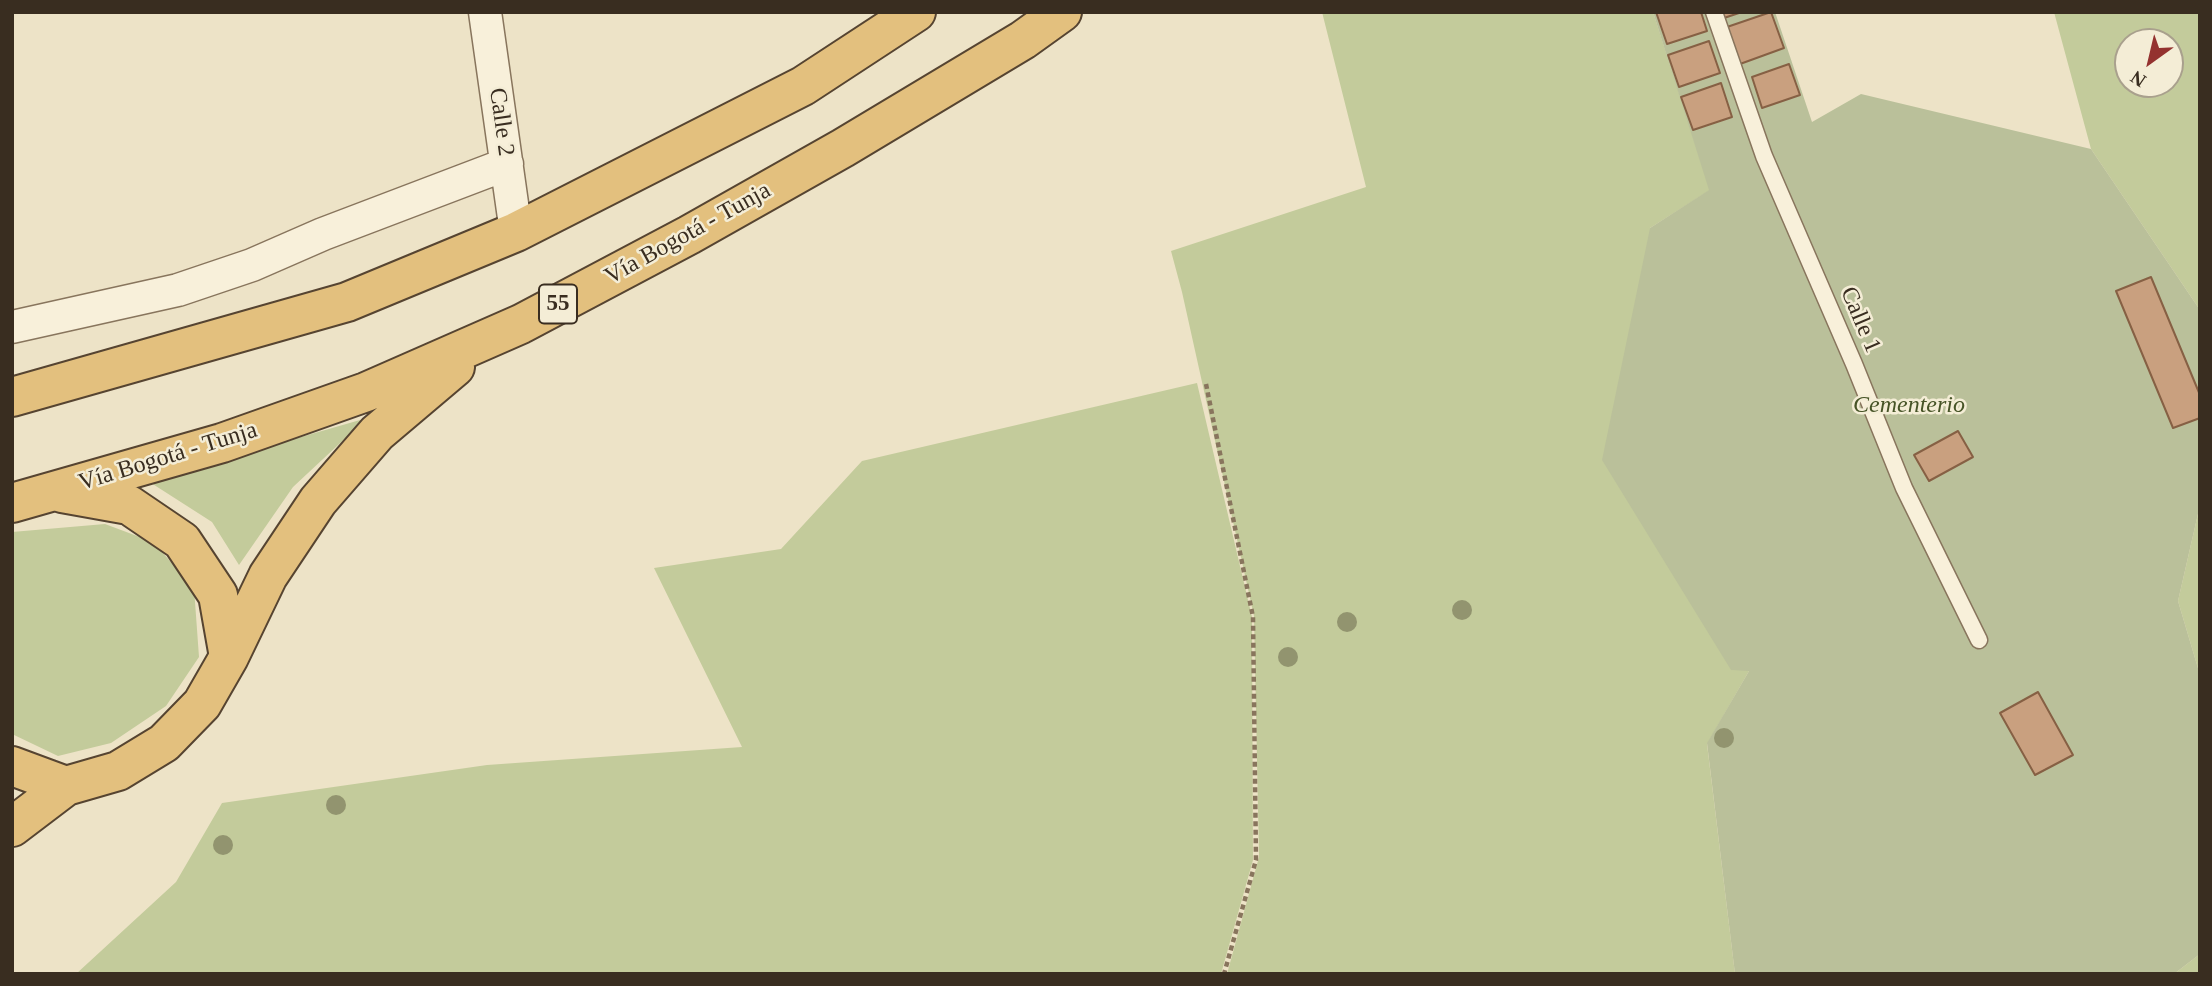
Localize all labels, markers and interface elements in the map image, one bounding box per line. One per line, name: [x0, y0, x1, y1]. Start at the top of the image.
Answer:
north arrow: [2114, 28, 2184, 98]
text: N: [2127, 67, 2150, 92]
street label: Calle 2: [482, 86, 520, 158]
street label: Vía Bogotá - Tunja: [600, 177, 776, 291]
street label: Calle 1: [1833, 283, 1887, 357]
road number: 55: [539, 284, 577, 324]
park label: Cementerio: [1853, 392, 1965, 420]
street label: Vía Bogotá - Tunja: [75, 416, 261, 498]

